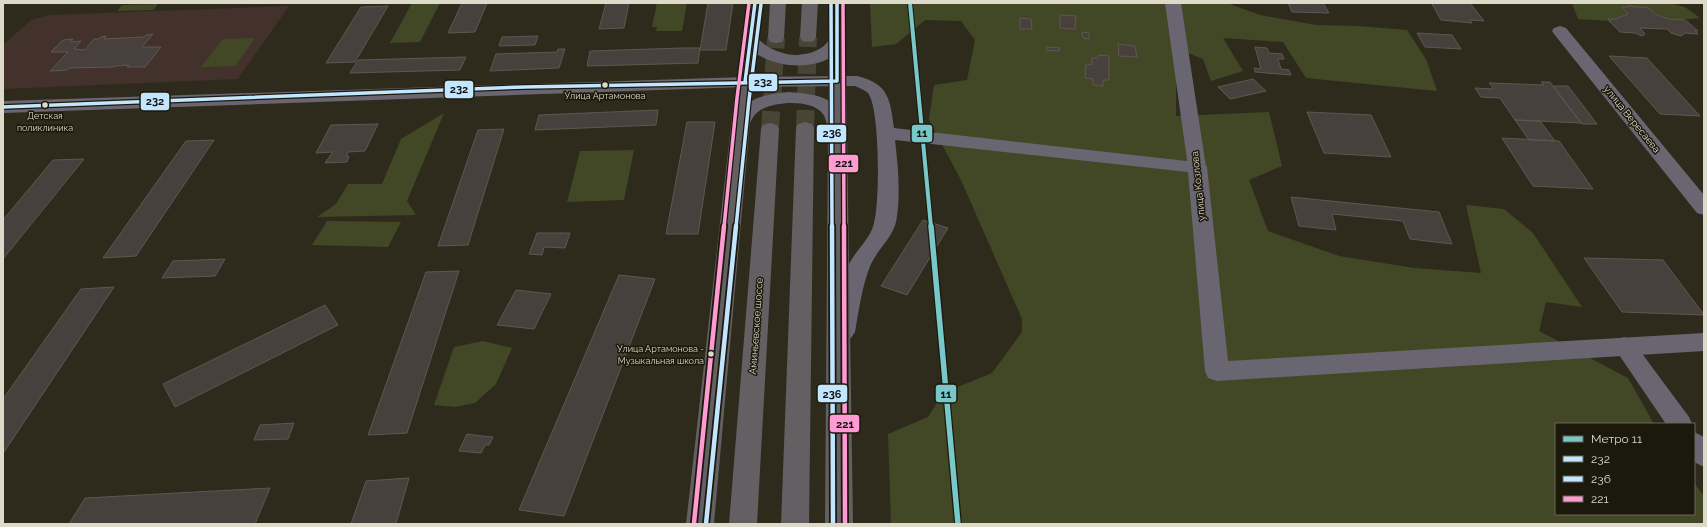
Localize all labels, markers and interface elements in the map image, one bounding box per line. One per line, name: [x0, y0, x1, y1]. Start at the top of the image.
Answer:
line badge: 232: [748, 73, 778, 92]
text: 232: [754, 76, 772, 89]
line badge: 232: [444, 80, 474, 99]
marker: Улица Артамонова: [600, 80, 610, 90]
text: 232: [450, 83, 468, 96]
street label: улица Вересаева: [1602, 83, 1662, 155]
place label: Улица Артамонова: [565, 91, 646, 101]
line badge: 232: [140, 92, 170, 111]
text: 232: [146, 95, 164, 108]
marker: Детская поликлиника: [40, 100, 50, 110]
place label: Детская поликлиника: [17, 111, 73, 133]
line badge: 236: [816, 124, 847, 143]
line badge: 11: [911, 124, 933, 143]
text: 236: [822, 127, 842, 140]
text: 11: [917, 127, 928, 140]
street label: улица Козлова: [1189, 151, 1207, 221]
line badge: 221: [828, 154, 859, 173]
text: 221: [835, 157, 853, 170]
street label: Аминьевское шоссе: [747, 277, 765, 375]
place label: Улица Артамонова - Музыкальная школа: [617, 344, 704, 366]
marker: Улица Артамонова - Музыкальная школа: [706, 349, 716, 359]
line badge: 236: [817, 384, 848, 403]
line badge: 11: [935, 384, 957, 403]
text: 236: [822, 388, 842, 401]
text: 11: [941, 388, 952, 401]
line badge: 221: [829, 414, 860, 433]
text: 221: [836, 418, 854, 431]
legend: [1555, 423, 1695, 515]
text: Метро 11: [1591, 432, 1642, 446]
text: 232: [1591, 452, 1610, 466]
text: 236: [1591, 472, 1611, 486]
text: 221: [1591, 492, 1609, 506]

